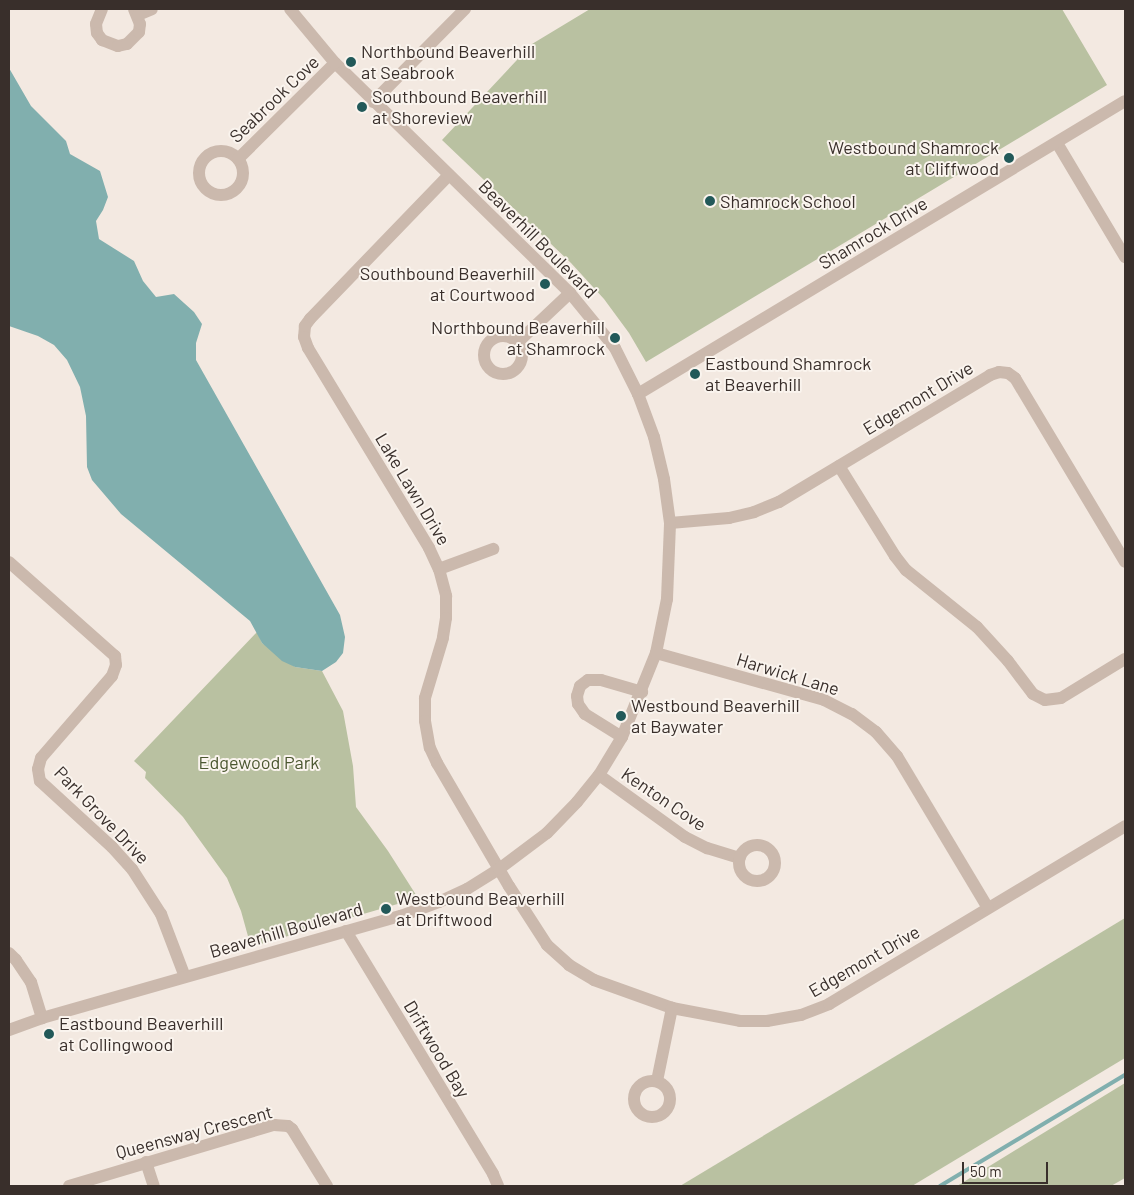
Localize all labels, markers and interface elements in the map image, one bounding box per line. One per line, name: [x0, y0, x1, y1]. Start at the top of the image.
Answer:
place label: Northbound Beaverhill at Seabrook: [361, 41, 535, 84]
street label: Seabrook Cove: [225, 51, 323, 147]
marker: Northbound Beaverhill at Seabrook: [345, 56, 357, 68]
place label: Southbound Beaverhill at Shoreview: [372, 86, 547, 128]
marker: Southbound Beaverhill at Shoreview: [356, 101, 368, 113]
place label: Westbound Shamrock at Cliffwood: [828, 137, 999, 180]
marker: Westbound Shamrock at Cliffwood: [1003, 152, 1015, 164]
street label: Beaverhill Boulevard: [474, 175, 602, 303]
place label: Shamrock School: [720, 190, 856, 212]
street label: Shamrock Drive: [815, 192, 931, 274]
marker: Shamrock School: [704, 195, 716, 207]
place label: Southbound Beaverhill at Courtwood: [360, 263, 535, 306]
marker: Southbound Beaverhill at Courtwood: [539, 278, 551, 290]
place label: Northbound Beaverhill at Shamrock: [431, 317, 605, 359]
marker: Northbound Beaverhill at Shamrock: [609, 332, 621, 344]
place label: Eastbound Shamrock at Beaverhill: [705, 353, 871, 396]
street label: Edgemont Drive: [859, 357, 977, 439]
marker: Eastbound Shamrock at Beaverhill: [689, 368, 701, 380]
street label: Lake Lawn Drive: [371, 429, 455, 549]
street label: Harwick Lane: [734, 648, 842, 700]
place label: Westbound Beaverhill at Baywater: [631, 695, 800, 738]
marker: Westbound Beaverhill at Baywater: [615, 710, 627, 722]
park label: Edgewood Park: [199, 751, 319, 773]
street label: Park Grove Drive: [50, 762, 154, 868]
street label: Kenton Cove: [617, 763, 711, 835]
place label: Westbound Beaverhill at Driftwood: [396, 888, 565, 931]
street label: Beaverhill Boulevard: [207, 898, 365, 962]
marker: Westbound Beaverhill at Driftwood: [380, 903, 392, 915]
street label: Edgemont Drive: [805, 921, 923, 1001]
street label: Driftwood Bay: [400, 997, 474, 1101]
place label: Eastbound Beaverhill at Collingwood: [59, 1013, 223, 1056]
marker: Eastbound Beaverhill at Collingwood: [43, 1028, 55, 1040]
street label: Queensway Crescent: [113, 1101, 275, 1163]
scale bar: [964, 1152, 1050, 1184]
text: 50 m: [970, 1162, 1002, 1180]

